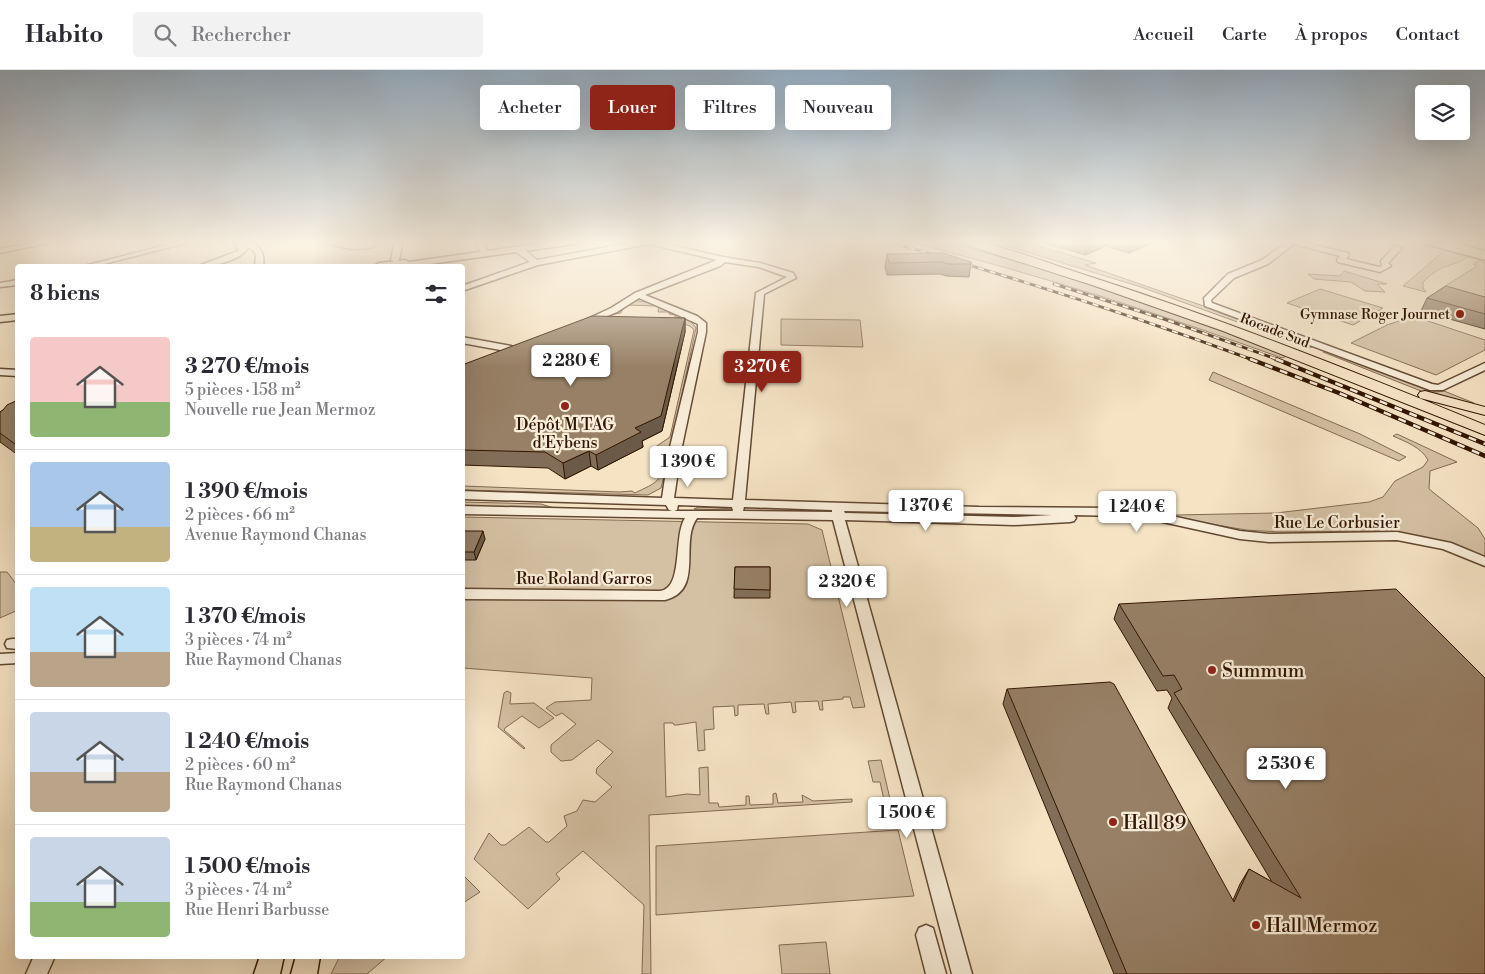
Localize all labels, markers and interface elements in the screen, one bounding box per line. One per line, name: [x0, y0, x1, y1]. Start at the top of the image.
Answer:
search box: [133, 12, 483, 57]
text: Habito: [25, 20, 103, 50]
icon: search: [151, 21, 179, 49]
text: Rechercher: [191, 23, 291, 47]
text: Accueil: [1133, 23, 1194, 46]
text: Carte: [1222, 23, 1267, 46]
text: À propos: [1295, 23, 1368, 46]
text: Contact: [1396, 23, 1460, 46]
chip: Acheter: [480, 85, 580, 130]
chip: Louer: [590, 85, 675, 130]
chip: Filtres: [685, 85, 775, 130]
chip: Nouveau: [785, 85, 891, 130]
map controls: [1415, 85, 1470, 140]
button: layers: [1415, 85, 1470, 140]
icon: filters: [422, 280, 450, 308]
text: 8 biens: [30, 281, 100, 307]
place label: Gymnase Roger Journet: [1300, 306, 1450, 324]
marker: Gymnase Roger Journet: [1454, 308, 1466, 320]
street label: Rocade Sud: [1237, 309, 1312, 353]
pin: 2 280 €: [525, 344, 617, 387]
pin: 3 270 €: [716, 350, 808, 393]
text: 2 280 €: [542, 351, 600, 371]
text: 3 270 €/mois: [185, 354, 309, 380]
icon: home: [70, 357, 130, 417]
text: 3 270 €: [734, 357, 790, 377]
text: 5 pièces · 158 m²: [185, 380, 301, 400]
text: Nouvelle rue Jean Mermoz: [185, 400, 375, 420]
marker: Dépôt M TAG d'Eybens: [559, 400, 571, 412]
place label: Dépôt M TAG d'Eybens: [516, 415, 614, 453]
pin: 1 390 €: [642, 446, 734, 488]
text: 1 390 €: [661, 452, 715, 472]
text: 1 390 €/mois: [185, 479, 308, 505]
icon: home: [70, 482, 130, 542]
pin: 1 370 €: [880, 490, 972, 532]
pin: 1 240 €: [1091, 490, 1183, 533]
text: 1 370 €: [899, 496, 953, 516]
text: 1 240 €: [1109, 497, 1165, 517]
text: 2 pièces · 66 m²: [185, 505, 295, 525]
street label: Rue Le Corbusier: [1274, 513, 1400, 533]
text: Avenue Raymond Chanas: [185, 525, 366, 545]
pin: 2 320 €: [801, 566, 893, 608]
street label: Rue Roland Garros: [516, 569, 652, 589]
text: 2 320 €: [819, 572, 875, 592]
text: 1 370 €/mois: [185, 604, 306, 630]
icon: home: [70, 607, 130, 667]
text: 3 pièces · 74 m²: [185, 630, 292, 650]
text: Rue Raymond Chanas: [185, 650, 342, 670]
place label: Summum: [1222, 659, 1305, 683]
marker: Summum: [1206, 664, 1218, 676]
text: 1 240 €/mois: [185, 729, 309, 755]
icon: home: [70, 732, 130, 792]
pin: 2 530 €: [1240, 748, 1332, 790]
text: 2 530 €: [1258, 754, 1314, 774]
text: 2 pièces · 60 m²: [185, 755, 296, 775]
text: Rue Raymond Chanas: [185, 775, 342, 795]
pin: 1 500 €: [861, 796, 953, 839]
text: 1 500 €: [879, 803, 935, 823]
place label: Hall 89: [1123, 811, 1186, 835]
marker: Hall 89: [1107, 816, 1119, 828]
text: 1 500 €/mois: [185, 854, 310, 880]
icon: home: [70, 857, 130, 917]
text: 3 pièces · 74 m²: [185, 880, 292, 900]
text: Rue Henri Barbusse: [185, 900, 329, 920]
place label: Hall Mermoz: [1266, 914, 1377, 938]
marker: Hall Mermoz: [1250, 919, 1262, 931]

